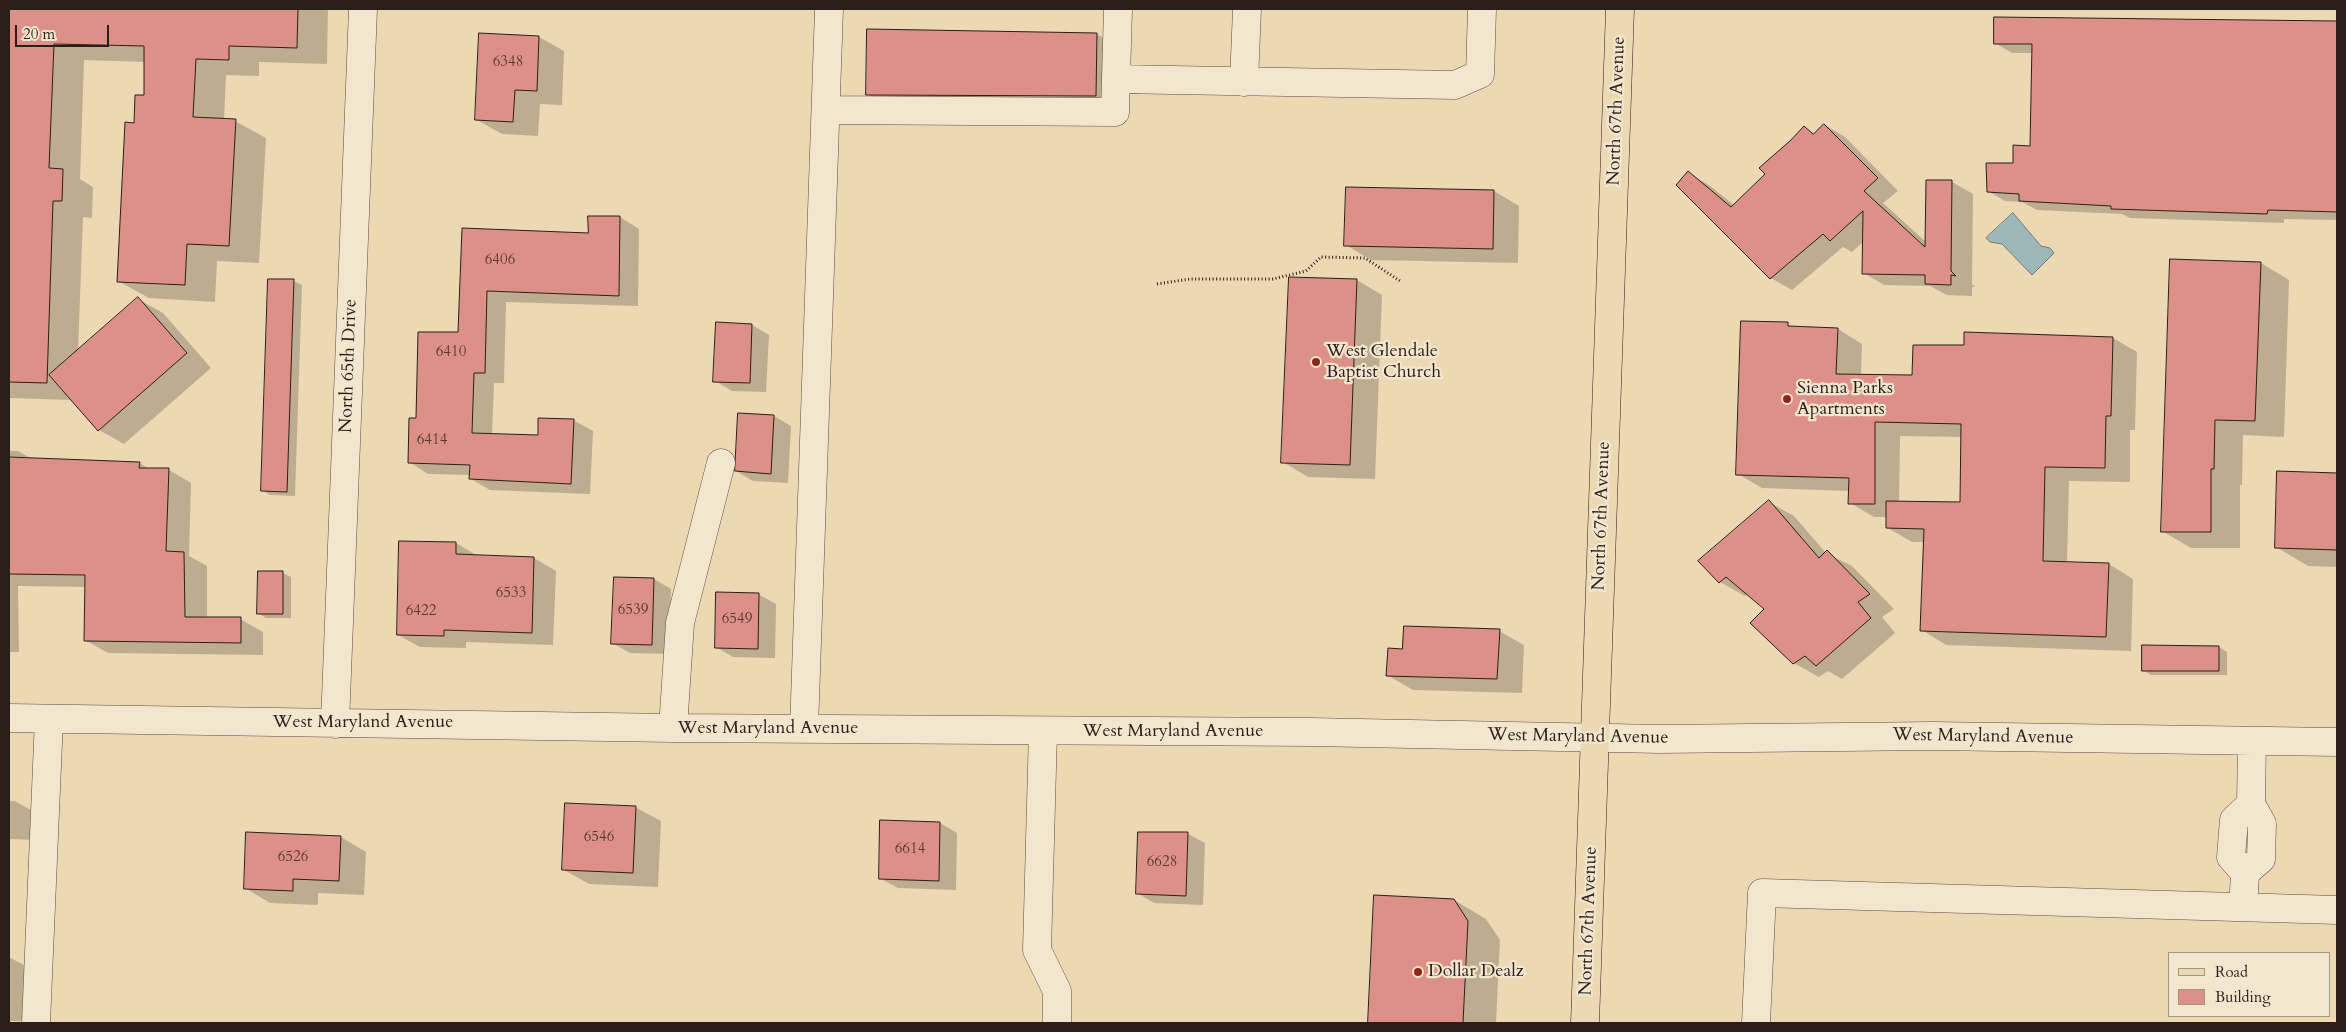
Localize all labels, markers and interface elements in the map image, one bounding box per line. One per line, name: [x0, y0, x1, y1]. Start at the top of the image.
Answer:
scale bar: [18, 15, 111, 47]
text: 20 m: [23, 24, 55, 44]
street label: North 67th Avenue: [1604, 36, 1630, 186]
house number: 6348: [493, 54, 523, 72]
house number: 6406: [485, 252, 515, 270]
street label: North 65th Drive: [336, 298, 362, 434]
place label: West Glendale Baptist Church: [1326, 341, 1441, 384]
house number: 6410: [436, 344, 466, 362]
marker: West Glendale Baptist Church: [1310, 356, 1322, 368]
place label: Sienna Parks Apartments: [1797, 378, 1893, 420]
marker: Sienna Parks Apartments: [1781, 393, 1793, 405]
house number: 6414: [417, 432, 447, 450]
street label: North 67th Avenue: [1589, 441, 1615, 591]
house number: 6533: [496, 585, 526, 603]
house number: 6539: [618, 602, 648, 620]
house number: 6422: [406, 603, 436, 621]
house number: 6549: [722, 611, 752, 629]
street label: West Maryland Avenue: [273, 712, 453, 734]
street label: West Maryland Avenue: [678, 718, 858, 740]
street label: West Maryland Avenue: [1083, 721, 1263, 743]
street label: West Maryland Avenue: [1487, 725, 1669, 749]
street label: West Maryland Avenue: [1892, 725, 2074, 749]
house number: 6546: [584, 829, 614, 847]
house number: 6614: [895, 841, 925, 859]
street label: North 67th Avenue: [1576, 846, 1602, 996]
house number: 6526: [278, 849, 308, 867]
house number: 6628: [1147, 854, 1177, 872]
legend: [2168, 952, 2331, 1017]
place label: Dollar Dealz: [1428, 961, 1524, 983]
text: Road: [2215, 962, 2248, 982]
marker: Dollar Dealz: [1412, 966, 1424, 978]
text: Building: [2215, 987, 2271, 1007]

